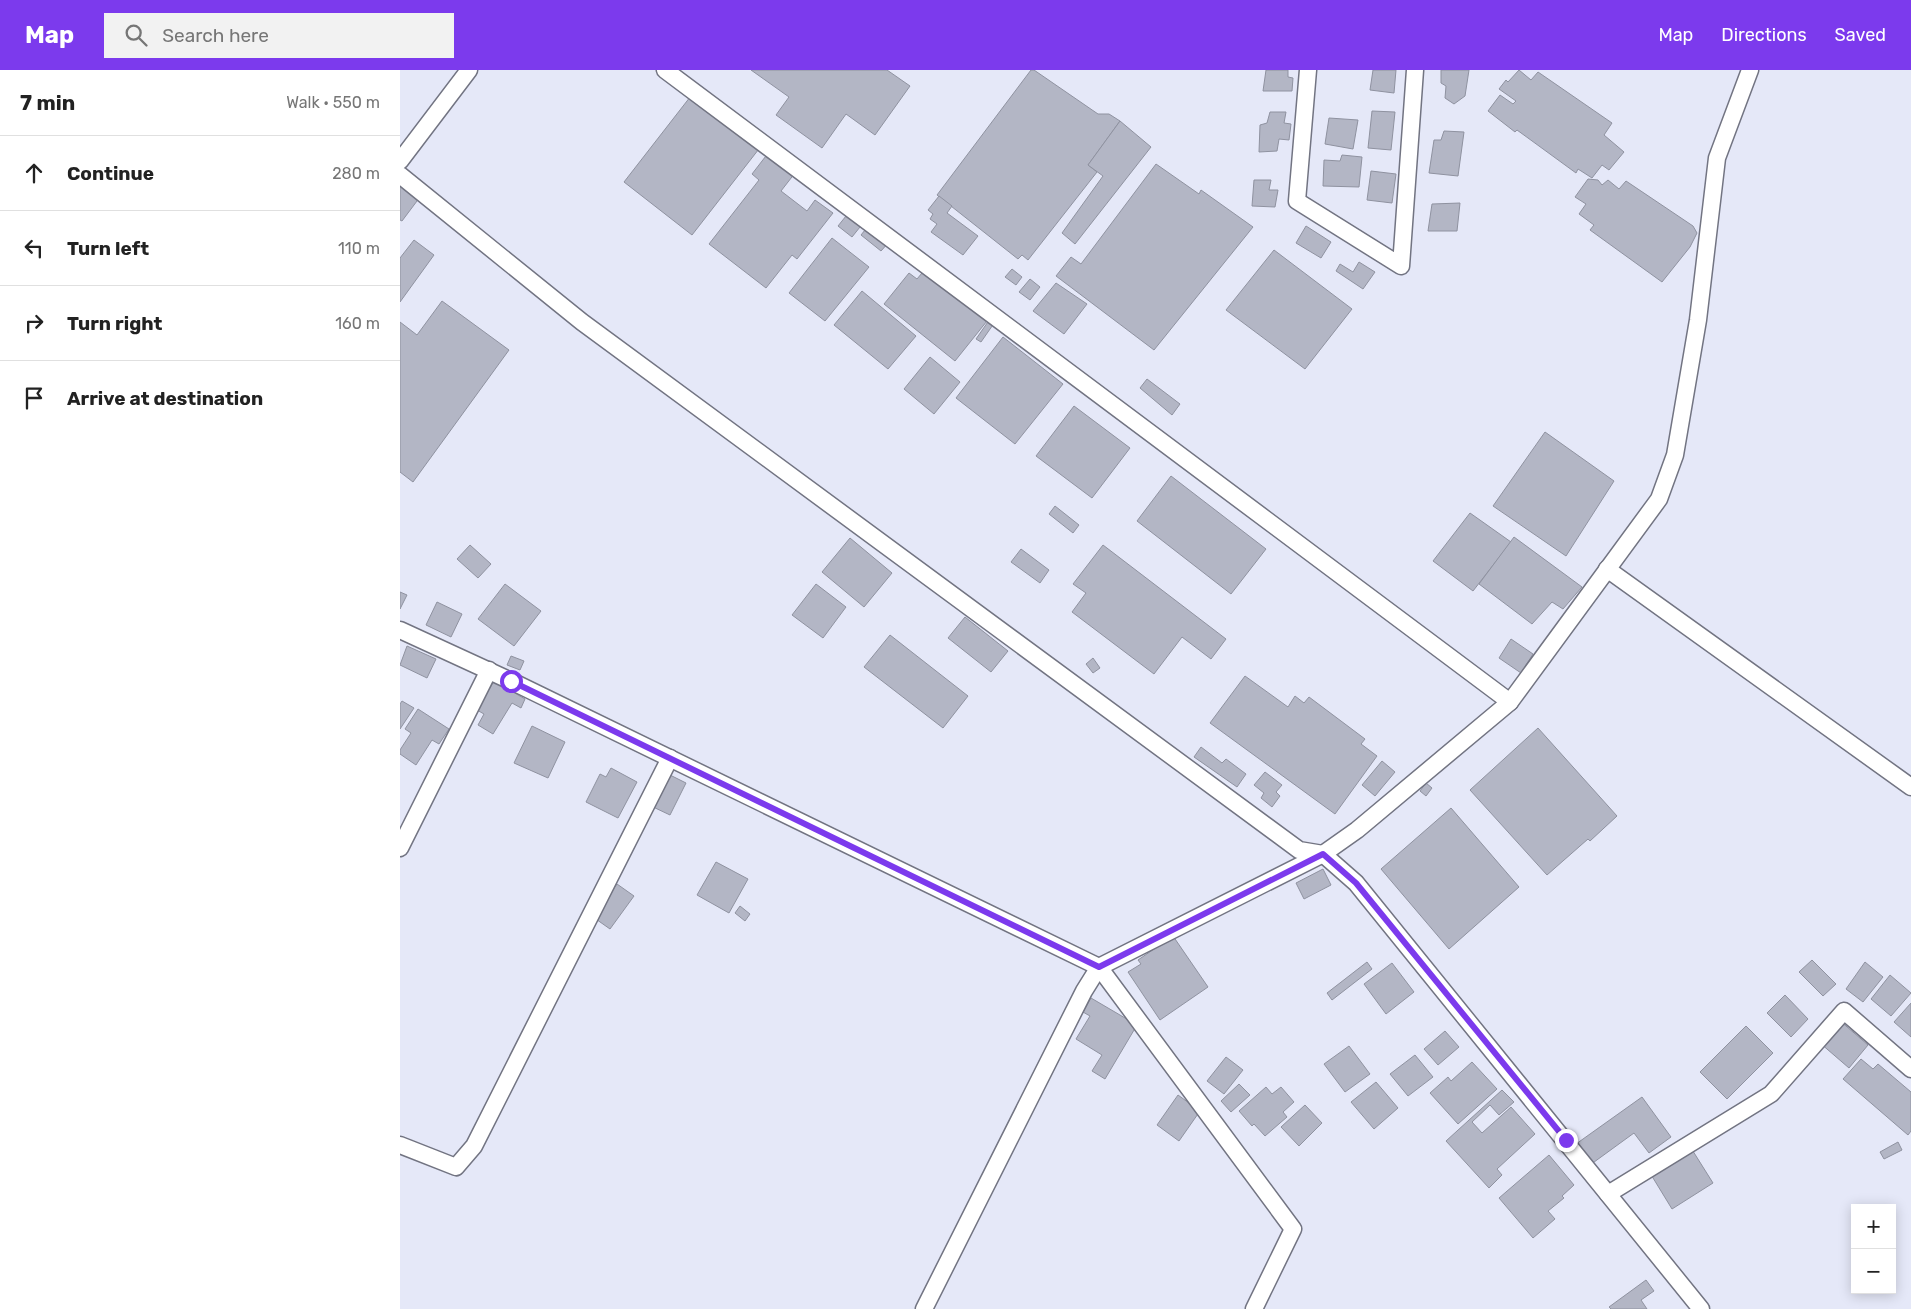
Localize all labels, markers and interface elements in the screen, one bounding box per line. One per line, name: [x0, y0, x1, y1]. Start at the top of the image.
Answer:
search box: [104, 13, 454, 58]
text: Map: [25, 21, 74, 49]
icon: search: [122, 21, 150, 49]
text: Search here: [162, 24, 269, 47]
text: Map: [1658, 24, 1693, 46]
text: Directions: [1721, 24, 1807, 46]
text: Saved: [1835, 24, 1886, 46]
text: 7 min: [20, 90, 75, 115]
text: Walk · 550 m: [286, 93, 380, 112]
icon: ahead: [20, 159, 48, 187]
text: Continue: [67, 162, 154, 185]
text: 280 m: [332, 164, 380, 183]
icon: left: [20, 234, 48, 262]
text: Turn left: [67, 237, 149, 260]
text: 110 m: [338, 239, 380, 258]
icon: right: [20, 309, 48, 337]
text: Turn right: [67, 312, 162, 335]
text: 160 m: [335, 314, 380, 333]
icon: arrive: [20, 384, 48, 412]
text: Arrive at destination: [67, 387, 263, 410]
route start: [500, 670, 523, 693]
route end: [1555, 1129, 1578, 1152]
map controls: [1851, 1204, 1896, 1294]
button: +: [1851, 1204, 1896, 1249]
button: −: [1851, 1249, 1896, 1294]

